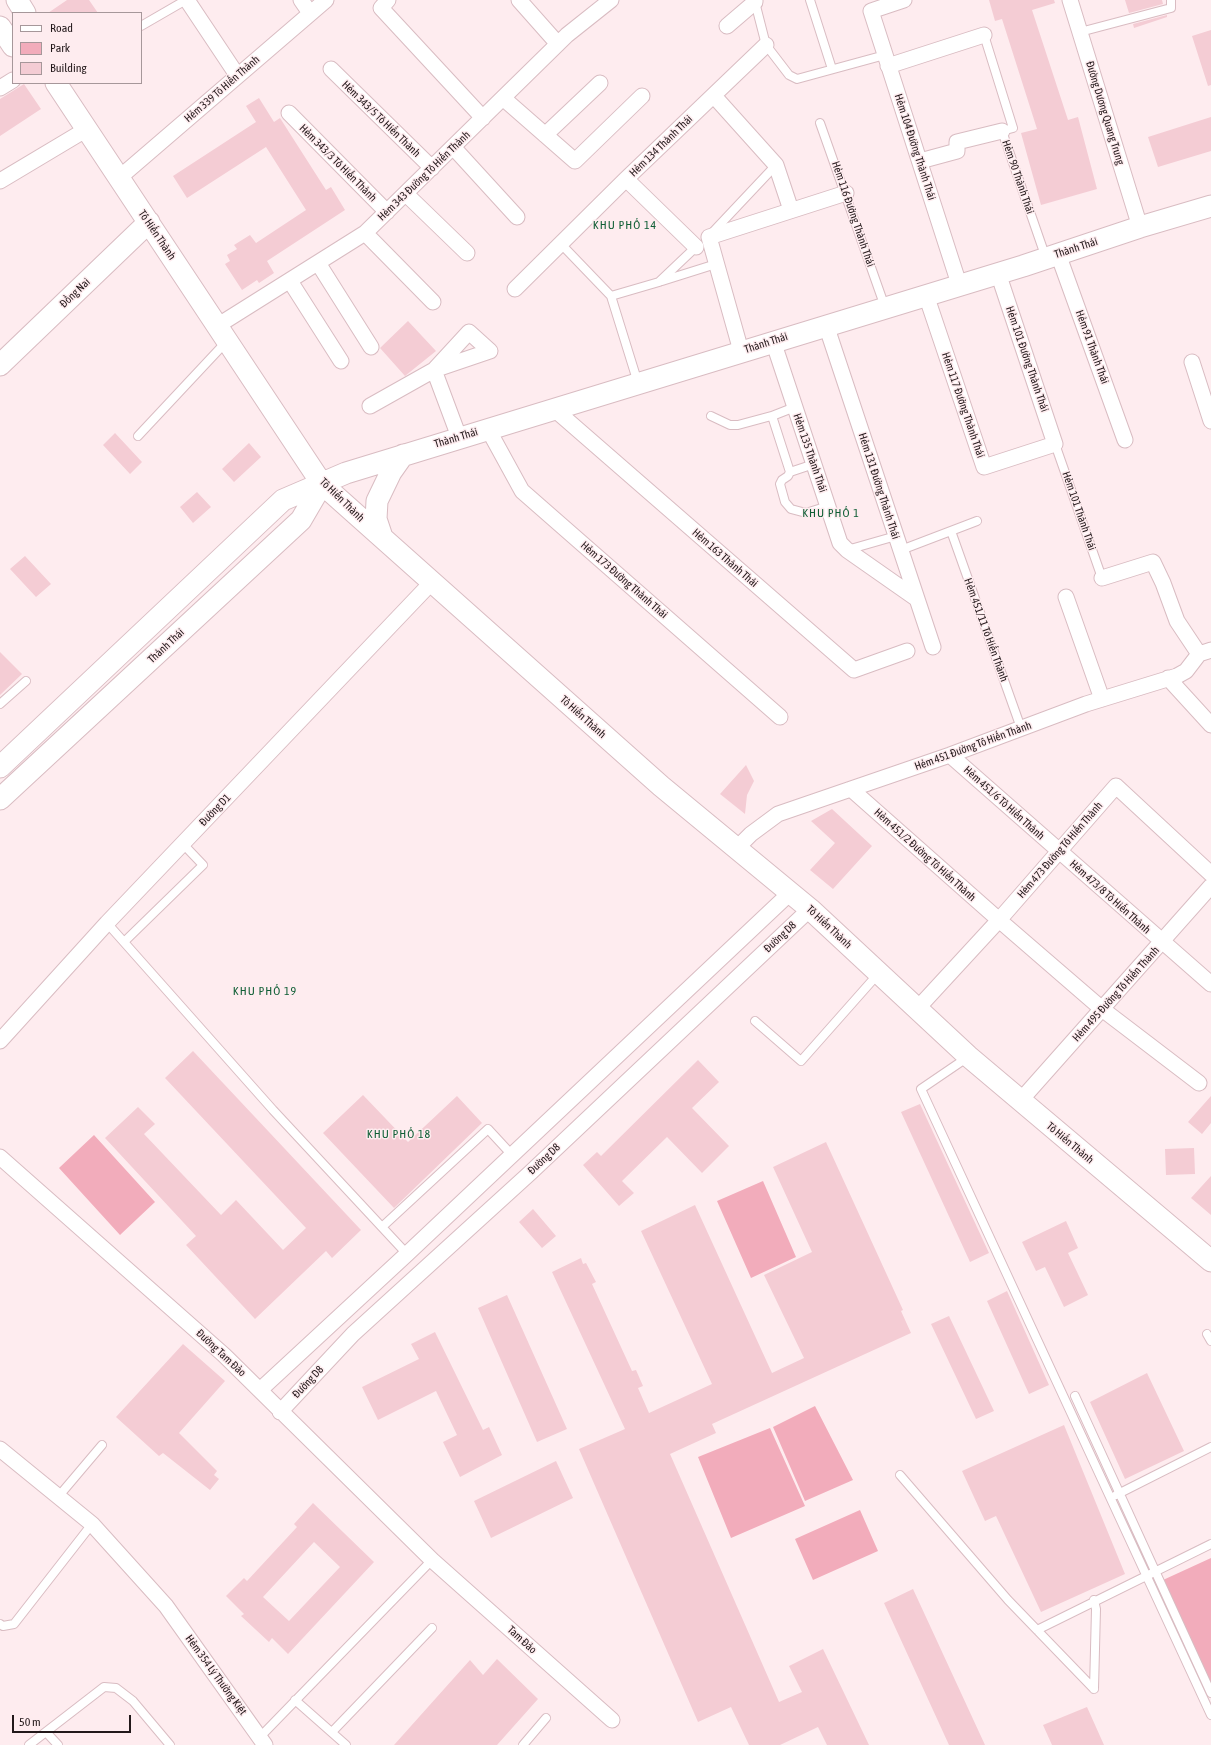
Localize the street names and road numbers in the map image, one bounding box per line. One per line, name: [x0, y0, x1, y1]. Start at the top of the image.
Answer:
street label: Hẻm 339 Tô Hiến Thành: [182, 53, 262, 125]
street label: Đường Dương Quang Trung: [1083, 60, 1127, 166]
street label: Hẻm 343/5 Tô Hiến Thành: [339, 78, 423, 160]
street label: Hẻm 104 Đường Thành Thái: [892, 92, 938, 202]
street label: Hẻm 134 Thành Thái: [627, 113, 695, 179]
street label: Hẻm 343/3 Tô Hiến Thành: [297, 122, 379, 204]
street label: Hẻm 343 Đường Tô Hiến Thành: [375, 128, 473, 224]
street label: Hẻm 90 Thành Thái: [999, 138, 1037, 216]
street label: Hẻm 116 Đường Thành Thái: [829, 159, 877, 269]
street label: Tô Hiến Thành: [135, 208, 179, 262]
street label: Thành Thái: [1053, 235, 1099, 261]
street label: Đồng Nai: [57, 275, 93, 311]
street label: Hẻm 101 Đường Thành Thái: [1003, 304, 1051, 414]
street label: Hẻm 91 Thành Thái: [1073, 308, 1111, 386]
street label: Thành Thái: [743, 330, 789, 356]
street label: Hẻm 117 Đường Thành Thái: [939, 350, 987, 460]
street label: Hẻm 135 Thành Thái: [790, 412, 830, 494]
street label: Thành Thái: [433, 425, 479, 451]
street label: Hẻm 131 Đường Thành Thái: [856, 431, 902, 541]
street label: Hẻm 101 Thành Thái: [1059, 470, 1099, 552]
street label: Tô Hiến Thành: [317, 475, 367, 525]
street label: Hẻm 163 Thành Thái: [689, 526, 761, 590]
street label: Hẻm 173 Đường Thành Thái: [578, 539, 670, 621]
street label: Hẻm 451/11 Tô Hiến Thành: [961, 576, 1011, 684]
street label: Thành Thái: [145, 626, 187, 666]
street label: Tô Hiến Thành: [557, 693, 609, 741]
street label: Hẻm 451 Đường Tô Hiến Thành: [913, 719, 1033, 773]
street label: Hẻm 451/6 Tô Hiến Thành: [961, 763, 1047, 843]
street label: Đường D1: [197, 791, 233, 829]
street label: Hẻm 473 Đường Tô Hiến Thành: [1015, 799, 1105, 901]
street label: Hẻm 451/2 Đường Tô Hiến Thành: [871, 806, 979, 904]
street label: Hẻm 473/8 Tô Hiến Thành: [1067, 857, 1153, 937]
street label: Tô Hiến Thành: [804, 903, 854, 951]
street label: Đường D8: [761, 919, 799, 955]
street label: Hẻm 495 Đường Tô Hiến Thành: [1070, 944, 1162, 1044]
street label: Tô Hiến Thành: [1044, 1120, 1096, 1166]
street label: Đường D8: [525, 1141, 563, 1177]
street label: Đường Tam Đảo: [193, 1327, 249, 1379]
street label: Đường D8: [290, 1363, 326, 1401]
street label: Tam Đảo: [505, 1623, 539, 1657]
street label: Hẻm 354 Lý Thường Kiệt: [182, 1632, 250, 1718]

